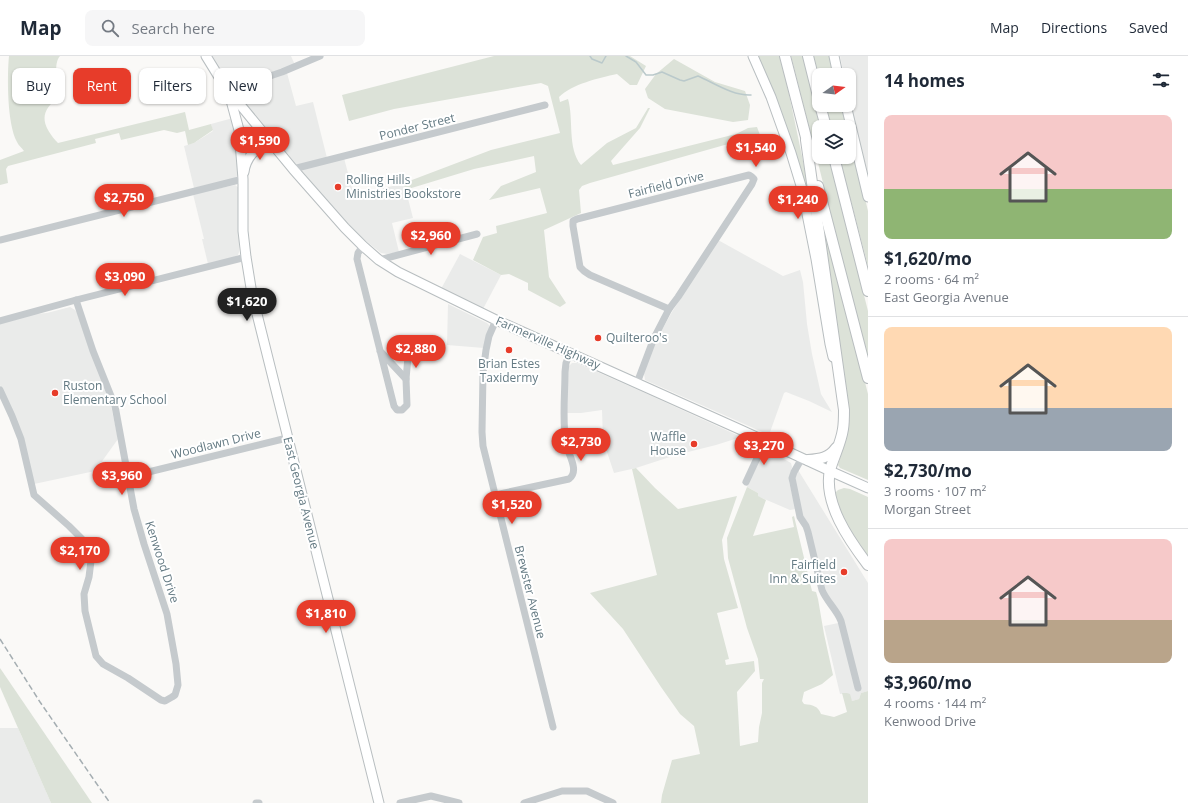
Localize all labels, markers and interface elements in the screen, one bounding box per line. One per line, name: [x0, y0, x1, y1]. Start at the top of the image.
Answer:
search box: [85, 10, 365, 46]
text: Map: [20, 15, 61, 41]
icon: search: [99, 17, 121, 39]
text: Search here: [131, 18, 215, 38]
text: Map: [990, 18, 1019, 37]
text: Directions: [1041, 18, 1107, 37]
text: Saved: [1129, 18, 1168, 37]
chip: Buy: [12, 68, 65, 104]
chip: Rent: [73, 68, 131, 104]
chip: Filters: [139, 68, 206, 104]
chip: New: [214, 68, 272, 104]
north arrow: [812, 68, 856, 112]
map controls: [812, 68, 856, 164]
text: 14 homes: [884, 69, 965, 92]
icon: filters: [1150, 69, 1172, 91]
street label: Ponder Street: [377, 109, 456, 144]
button: layers: [812, 120, 856, 164]
pin: $1,590: [227, 127, 293, 161]
text: $1,590: [240, 131, 280, 149]
pin: $1,540: [723, 134, 789, 168]
text: $1,540: [736, 138, 776, 156]
icon: home: [992, 141, 1064, 213]
street label: Fairfield Drive: [626, 167, 706, 202]
place label: Rolling Hills Ministries Bookstore: [346, 171, 461, 202]
marker: Rolling Hills Ministries Bookstore: [333, 182, 343, 192]
pin: $2,750: [91, 184, 157, 218]
pin: $1,240: [765, 186, 831, 220]
text: $2,750: [104, 188, 144, 206]
text: $1,240: [778, 190, 818, 208]
pin: $2,960: [398, 222, 464, 256]
text: $2,960: [411, 226, 451, 244]
text: $1,620/mo: [884, 247, 972, 270]
pin: $3,090: [92, 263, 158, 297]
text: $3,090: [105, 267, 145, 285]
text: 2 rooms · 64 m²: [884, 270, 979, 288]
pin: $1,620: [214, 288, 280, 322]
text: East Georgia Avenue: [884, 288, 1009, 306]
text: $1,620: [227, 292, 267, 310]
street label: Farmerville Highway: [493, 312, 604, 374]
place label: Quilteroo's: [606, 329, 668, 346]
marker: Quilteroo's: [593, 333, 603, 343]
pin: $2,880: [383, 335, 449, 369]
text: $2,880: [396, 339, 436, 357]
marker: Brian Estes Taxidermy: [504, 345, 514, 355]
icon: home: [992, 353, 1064, 425]
place label: Brian Estes Taxidermy: [478, 355, 540, 386]
place label: Ruston Elementary School: [63, 377, 167, 408]
marker: Ruston Elementary School: [50, 388, 60, 398]
street label: Woodlawn Drive: [169, 424, 263, 463]
pin: $2,730: [548, 428, 614, 462]
place label: Waffle House: [650, 428, 686, 459]
text: $2,730: [561, 432, 601, 450]
pin: $3,270: [731, 432, 797, 466]
street label: East Georgia Avenue: [279, 435, 324, 551]
text: $3,270: [744, 436, 784, 454]
marker: Waffle House: [689, 439, 699, 449]
text: $2,730/mo: [884, 459, 972, 482]
pin: $3,960: [89, 462, 155, 496]
text: $3,960: [102, 466, 142, 484]
text: 3 rooms · 107 m²: [884, 482, 986, 500]
pin: $1,520: [479, 491, 545, 525]
text: $1,520: [492, 495, 532, 513]
text: Morgan Street: [884, 500, 971, 518]
street label: Kenwood Drive: [141, 519, 184, 605]
pin: $2,170: [47, 537, 113, 571]
text: $2,170: [60, 541, 100, 559]
street label: Brewster Avenue: [511, 544, 550, 640]
place label: Fairfield Inn & Suites: [769, 556, 836, 587]
icon: home: [992, 565, 1064, 637]
marker: Fairfield Inn & Suites: [839, 567, 849, 577]
pin: $1,810: [293, 600, 359, 634]
text: $1,810: [306, 604, 346, 622]
text: $3,960/mo: [884, 671, 972, 694]
text: 4 rooms · 144 m²: [884, 694, 986, 712]
text: Kenwood Drive: [884, 712, 976, 730]

